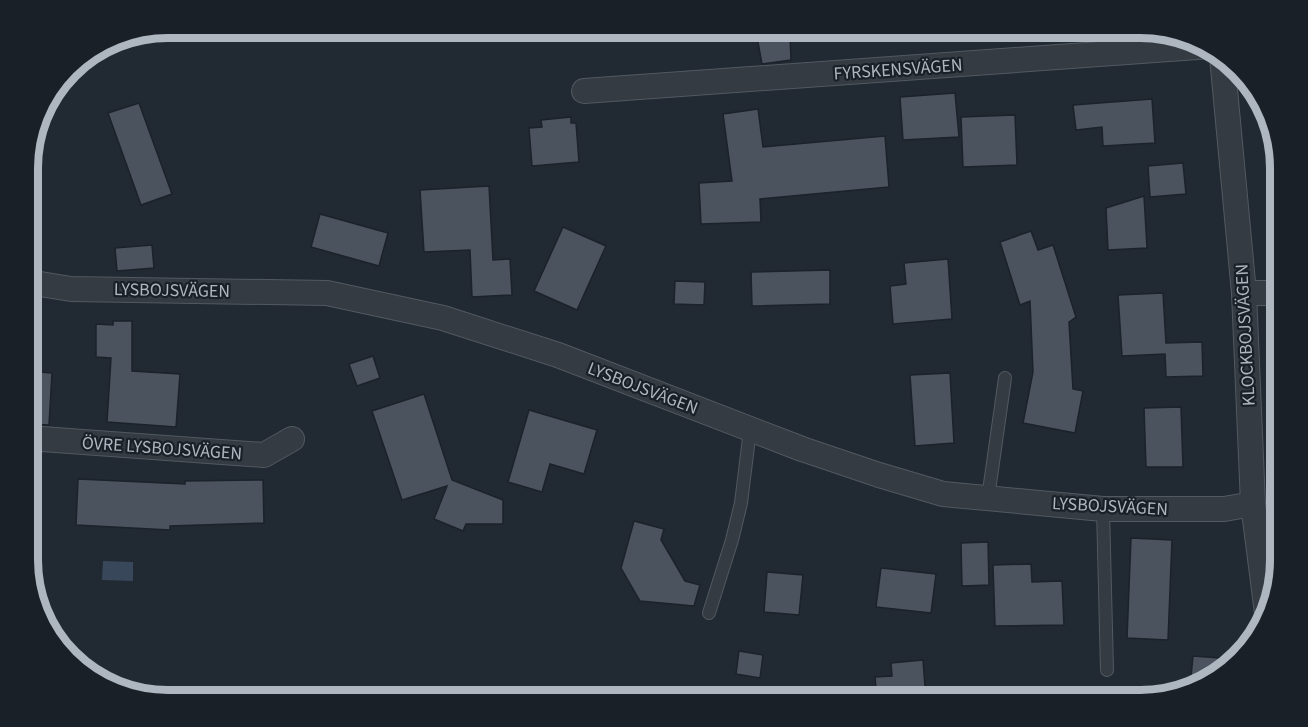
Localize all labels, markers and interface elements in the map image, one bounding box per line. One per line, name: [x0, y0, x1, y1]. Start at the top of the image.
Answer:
street label: FYRSKENSVÄGEN: [833, 53, 963, 86]
street label: KLOCKBOJSVÄGEN: [1229, 263, 1262, 407]
street label: LYSBOJSVÄGEN: [114, 277, 230, 304]
street label: LYSBOJSVÄGEN: [584, 356, 702, 421]
street label: ÖVRE LYSBOJSVÄGEN: [81, 430, 243, 467]
street label: LYSBOJSVÄGEN: [1051, 491, 1169, 522]

